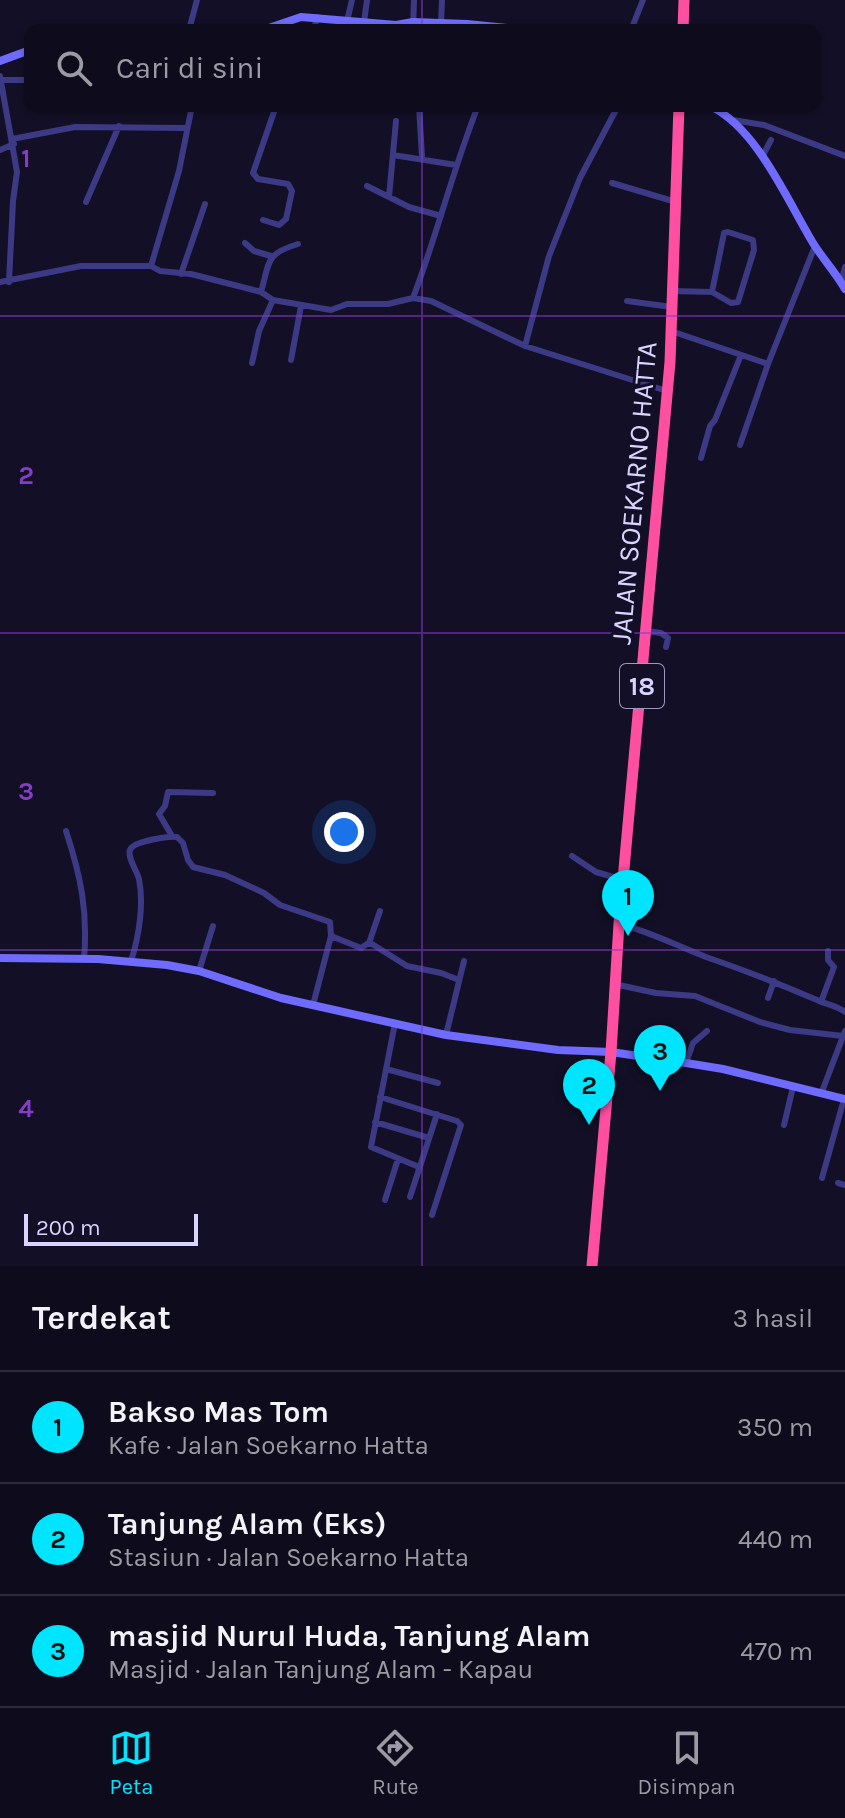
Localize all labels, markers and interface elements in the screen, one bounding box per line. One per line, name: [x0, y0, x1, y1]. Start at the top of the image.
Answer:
search box: [24, 24, 821, 112]
icon: search: [52, 46, 96, 90]
text: Cari di sini: [116, 50, 263, 86]
text: 1: [21, 143, 31, 174]
street label: JALAN SOEKARNO HATTA: [604, 340, 664, 646]
text: 2: [18, 460, 34, 491]
road number: 18: [620, 664, 664, 708]
text: 3: [18, 776, 34, 807]
your location: [324, 812, 364, 852]
pin: 1: [602, 870, 654, 936]
pin: 3: [634, 1025, 686, 1091]
pin: 2: [563, 1059, 615, 1125]
text: 4: [18, 1093, 34, 1124]
scale bar: [24, 1210, 198, 1246]
text: 200 m: [36, 1215, 101, 1241]
text: Terdekat: [32, 1298, 171, 1338]
text: 3 hasil: [733, 1303, 813, 1334]
text: Bakso Mas Tom: [108, 1394, 329, 1430]
text: 1: [53, 1412, 63, 1443]
text: 350 m: [737, 1412, 813, 1443]
text: Kafe · Jalan Soekarno Hatta: [108, 1430, 429, 1461]
text: Tanjung Alam (Eks): [108, 1506, 387, 1542]
text: 2: [50, 1524, 66, 1555]
text: 440 m: [738, 1524, 813, 1555]
text: Stasiun · Jalan Soekarno Hatta: [108, 1542, 469, 1573]
text: masjid Nurul Huda, Tanjung Alam: [108, 1618, 590, 1654]
text: 3: [50, 1636, 66, 1667]
text: 470 m: [740, 1636, 813, 1667]
text: Masjid · Jalan Tanjung Alam - Kapau: [108, 1654, 533, 1685]
tab: Peta: [109, 1726, 153, 1800]
tab: Rute: [372, 1726, 419, 1800]
tab: Disimpan: [638, 1726, 736, 1800]

